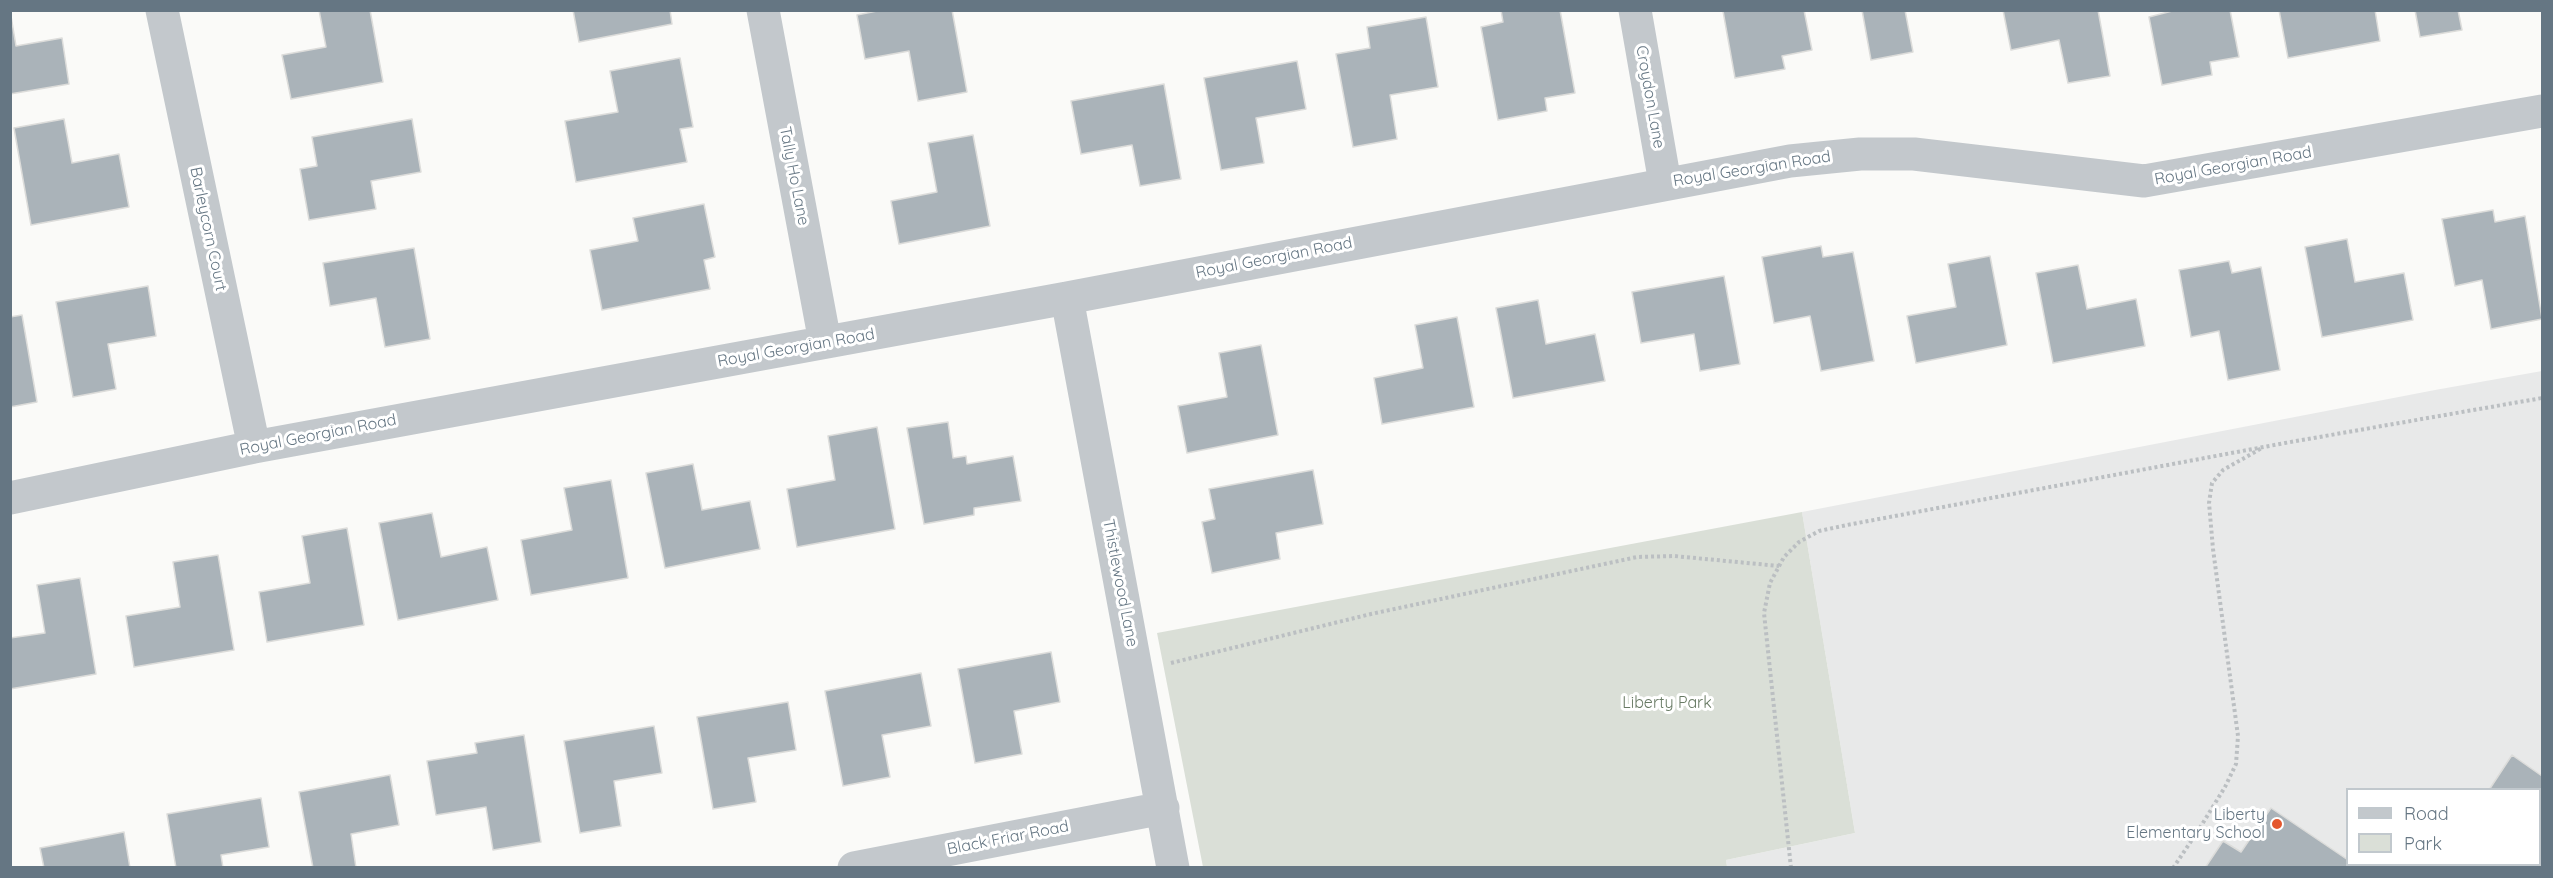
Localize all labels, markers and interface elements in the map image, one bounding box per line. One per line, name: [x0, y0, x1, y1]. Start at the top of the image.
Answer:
street label: Croydon Lane: [1631, 44, 1669, 150]
street label: Tally Ho Lane: [775, 125, 813, 227]
street label: Royal Georgian Road: [2153, 143, 2313, 189]
street label: Royal Georgian Road: [1672, 147, 1832, 191]
street label: Barleycorn Court: [185, 165, 231, 293]
street label: Royal Georgian Road: [1194, 233, 1354, 283]
street label: Royal Georgian Road: [716, 325, 876, 371]
street label: Royal Georgian Road: [238, 410, 398, 460]
street label: Thistlewood Lane: [1098, 518, 1142, 648]
park label: Liberty Park: [1622, 693, 1712, 713]
legend: [2346, 788, 2541, 866]
text: Road: [2404, 802, 2449, 825]
place label: Liberty Elementary School: [2126, 805, 2265, 843]
street label: Black Friar Road: [946, 817, 1070, 859]
marker: Liberty Elementary School: [2270, 817, 2284, 831]
text: Park: [2404, 832, 2442, 855]

